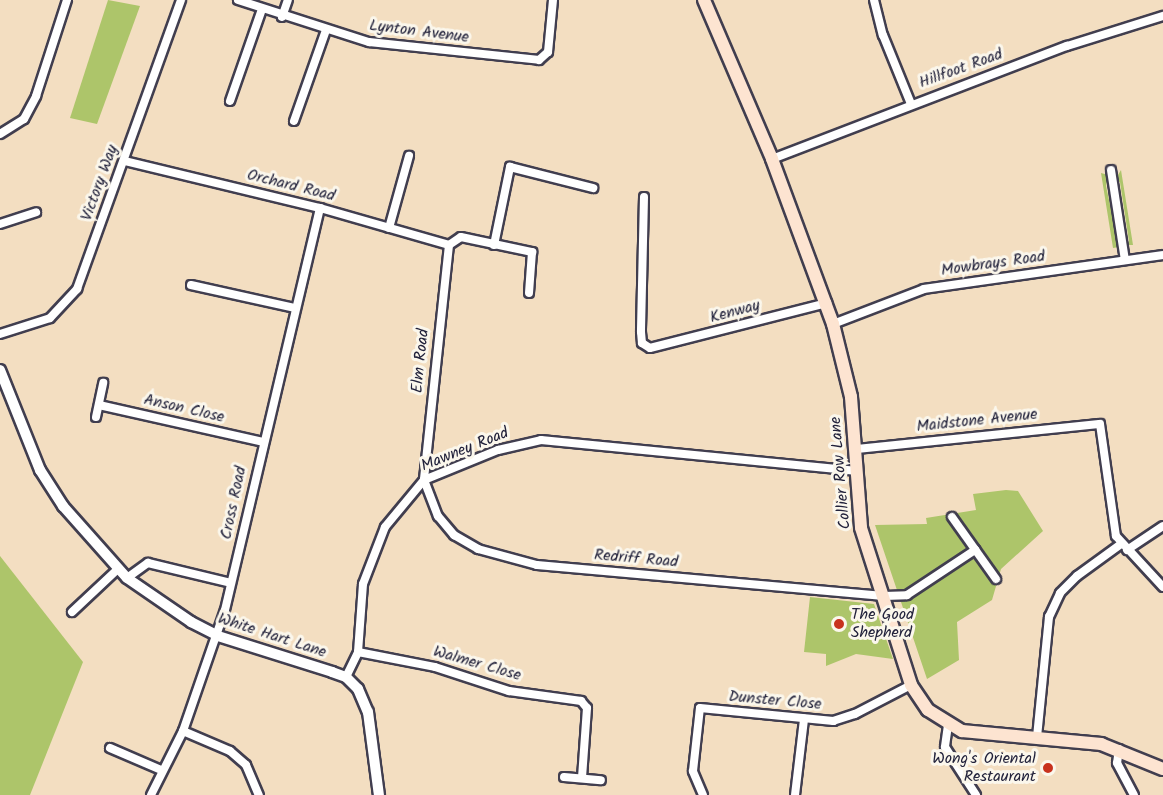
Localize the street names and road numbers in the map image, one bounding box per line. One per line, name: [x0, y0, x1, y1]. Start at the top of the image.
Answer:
street label: Lynton Avenue: [368, 16, 470, 48]
street label: Hillfoot Road: [917, 45, 1005, 93]
street label: Victory Way: [77, 142, 123, 224]
street label: Orchard Road: [245, 166, 337, 206]
street label: Mowbrays Road: [940, 247, 1046, 281]
street label: Kenway: [708, 296, 762, 328]
street label: Elm Road: [408, 328, 434, 394]
street label: Anson Close: [142, 390, 226, 428]
street label: Maidstone Avenue: [916, 405, 1038, 437]
street label: Collier Row Lane: [827, 416, 855, 530]
street label: Mawney Road: [418, 424, 512, 476]
street label: Cross Road: [217, 465, 251, 541]
street label: Redriff Road: [593, 546, 679, 572]
street label: White Hart Lane: [215, 609, 329, 663]
street label: Walmer Close: [431, 642, 523, 686]
street label: Dunster Close: [728, 687, 822, 715]

